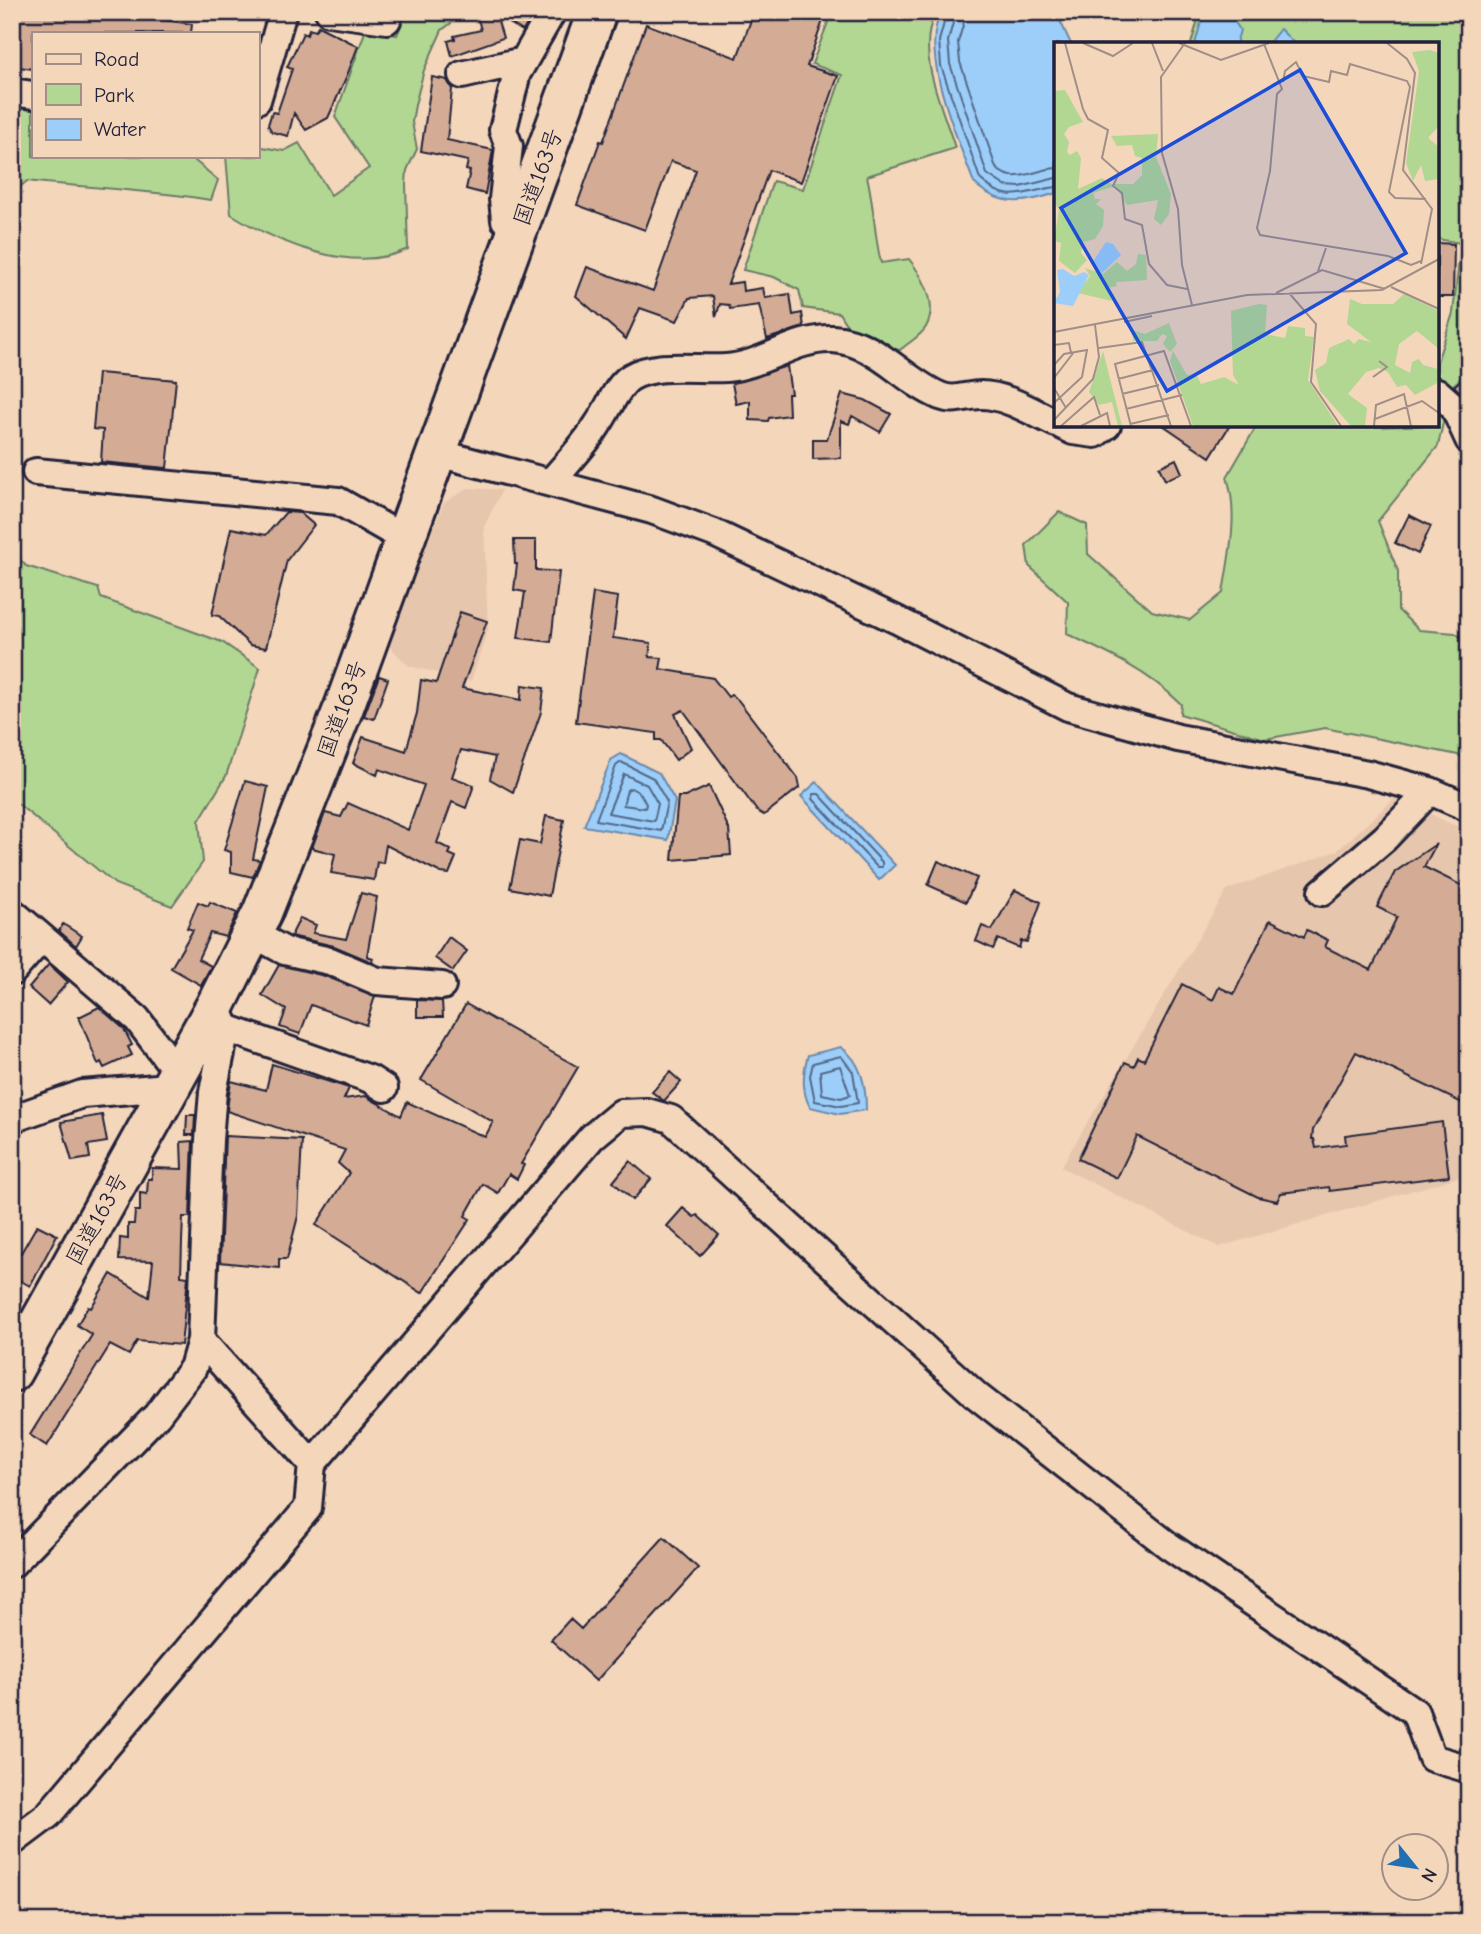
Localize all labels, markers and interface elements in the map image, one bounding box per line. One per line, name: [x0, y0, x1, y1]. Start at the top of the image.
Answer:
legend: [32, 32, 259, 158]
inset map: [1054, 42, 1439, 427]
text: Road: [94, 47, 139, 71]
text: Park: [94, 83, 134, 107]
text: Water: [94, 117, 147, 141]
street label: 国道163号: [508, 124, 568, 230]
street label: 国道163号: [312, 656, 372, 762]
street label: 国道163号: [60, 1168, 134, 1270]
north arrow: [1380, 1832, 1450, 1902]
text: N: [1416, 1864, 1441, 1886]

